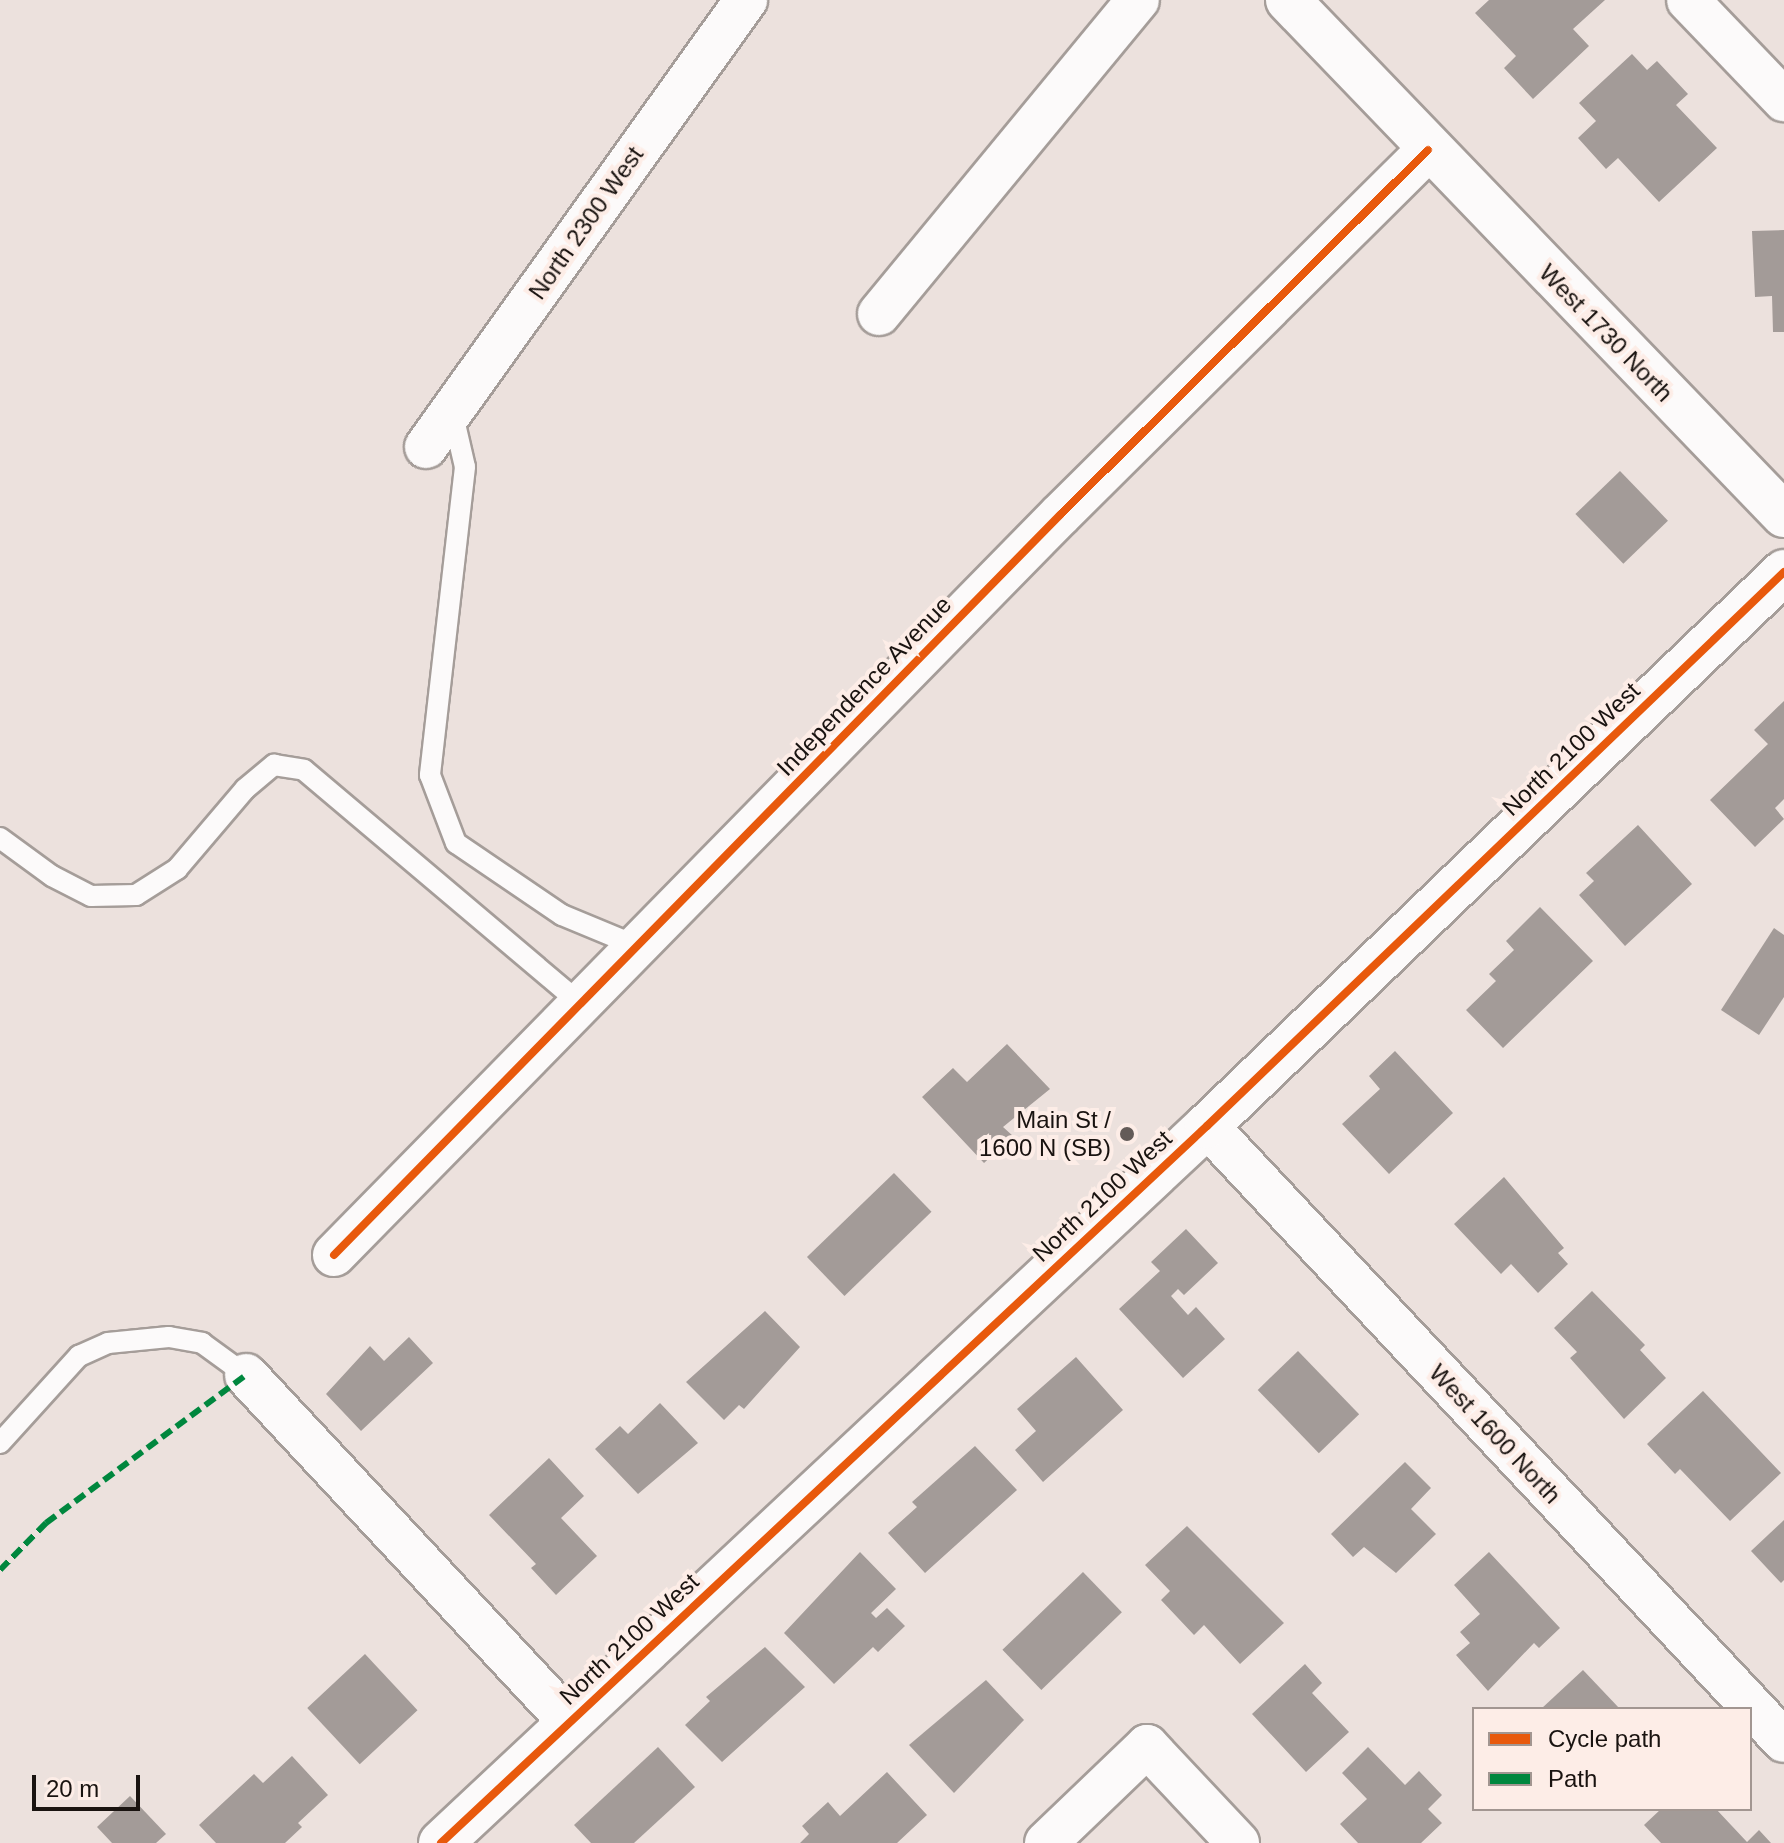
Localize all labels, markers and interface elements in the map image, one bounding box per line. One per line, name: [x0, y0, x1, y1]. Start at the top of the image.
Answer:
street label: North 2300 West: [523, 141, 649, 305]
street label: West 1730 North: [1533, 258, 1679, 408]
street label: Independence Avenue: [770, 590, 958, 782]
street label: North 2100 West: [1496, 676, 1646, 822]
place label: Main St / 1600 N (SB): [979, 1106, 1111, 1162]
street label: North 2100 West: [1026, 1124, 1178, 1268]
marker: Main St / 1600 N (SB): [1118, 1125, 1136, 1143]
street label: West 1600 North: [1423, 1358, 1567, 1510]
street label: North 2100 West: [553, 1567, 705, 1711]
legend: [1472, 1707, 1752, 1811]
text: Cycle path: [1548, 1725, 1661, 1752]
scale bar: [36, 1759, 144, 1809]
text: Path: [1548, 1765, 1597, 1792]
text: 20 m: [46, 1775, 99, 1802]

